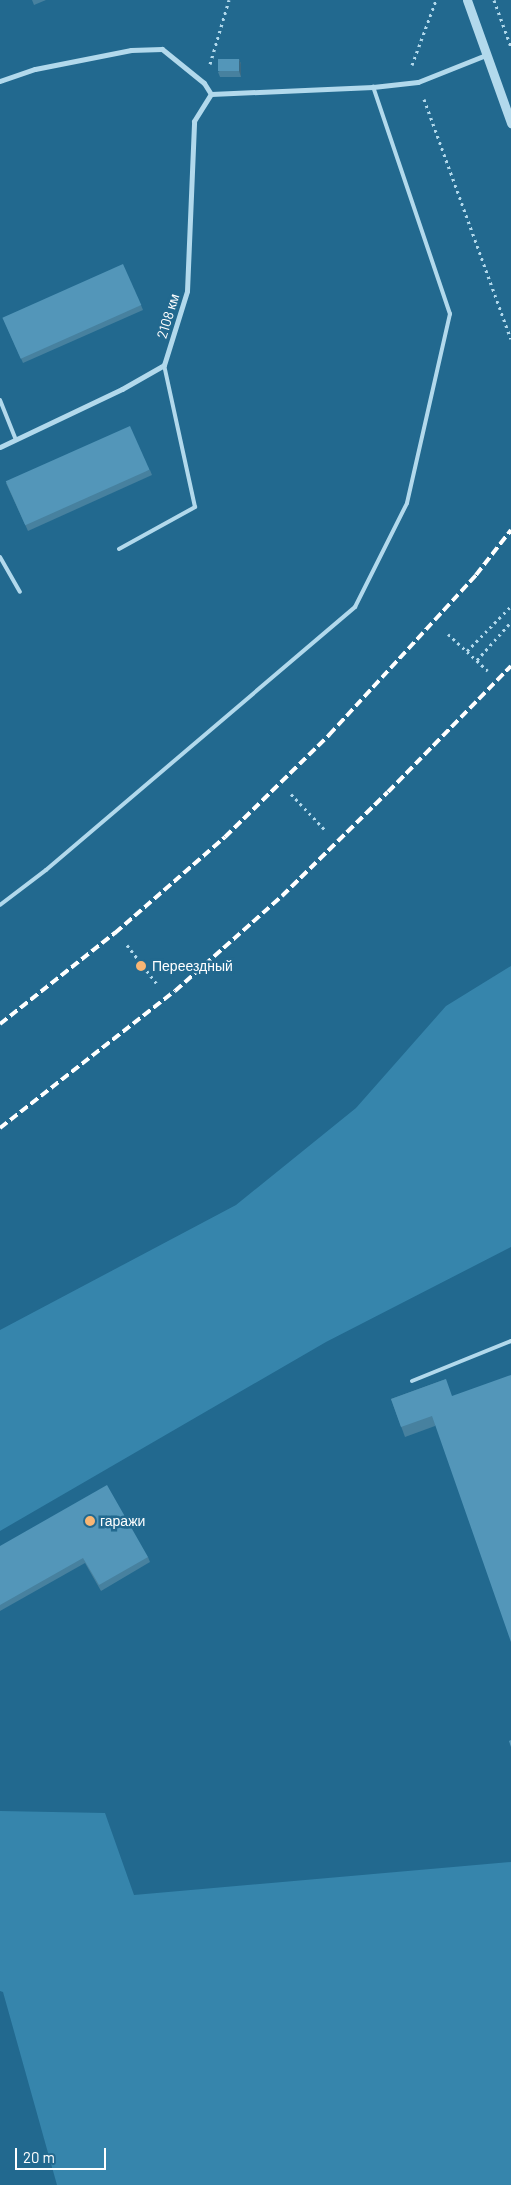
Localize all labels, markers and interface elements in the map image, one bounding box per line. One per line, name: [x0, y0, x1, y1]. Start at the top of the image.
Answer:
street label: 2108 км: [153, 292, 183, 340]
place label: Переездный: [152, 958, 233, 974]
marker: Переездный: [134, 959, 148, 973]
place label: гаражи: [100, 1513, 145, 1529]
marker: гаражи: [84, 1515, 96, 1527]
scale bar: [18, 2138, 109, 2170]
text: 20 m: [23, 2148, 55, 2166]

